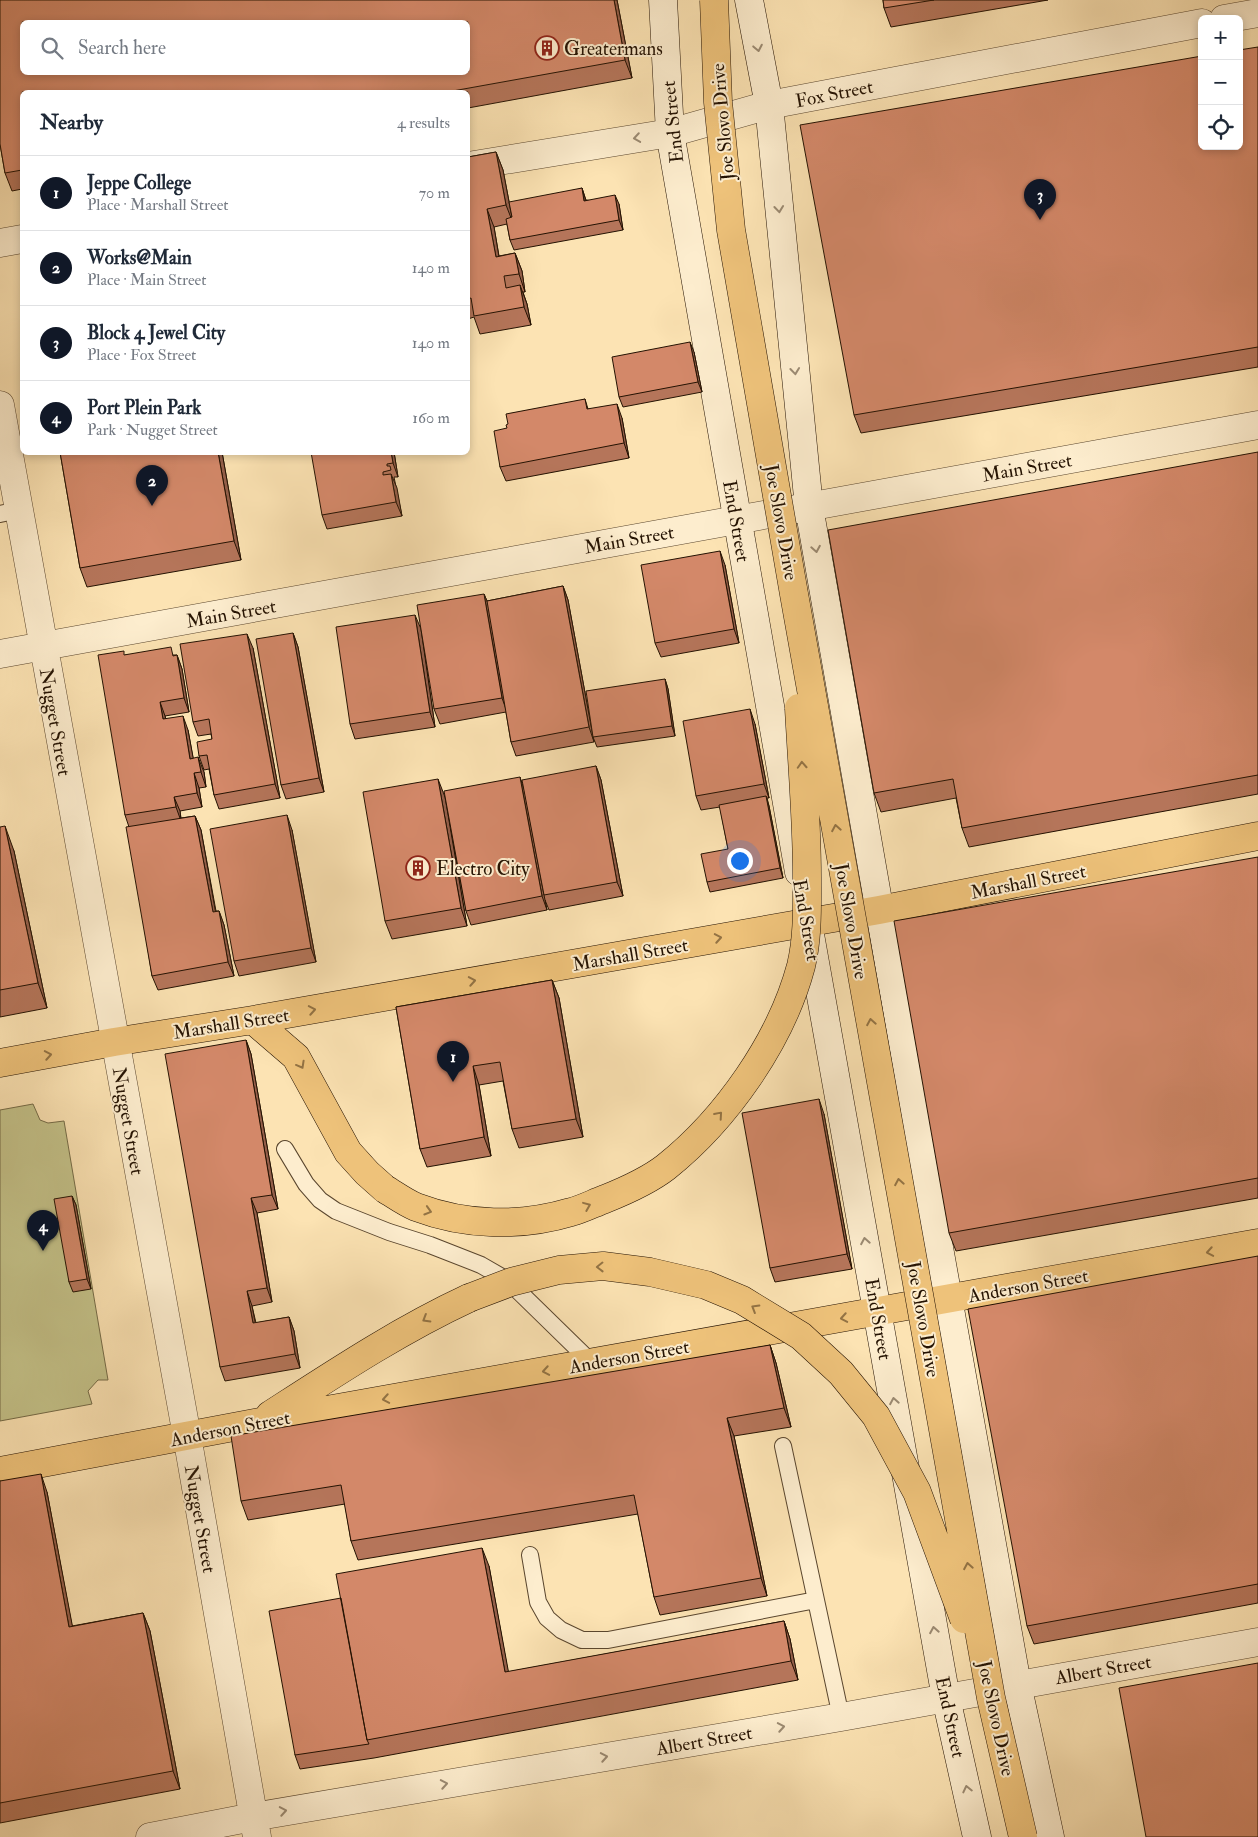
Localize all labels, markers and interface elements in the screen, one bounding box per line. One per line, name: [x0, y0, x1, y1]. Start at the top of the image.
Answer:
map controls: [1198, 15, 1243, 150]
button: +: [1198, 15, 1243, 60]
search box: [20, 20, 470, 75]
icon: search: [38, 34, 66, 62]
building icon: Greatermans: [534, 35, 560, 61]
text: Search here: [78, 36, 166, 60]
place label: Greatermans: [564, 37, 663, 61]
one-way arrow: [752, 44, 763, 52]
button: −: [1198, 60, 1243, 105]
street label: Joe Slovo Drive: [706, 62, 740, 182]
street label: Fox Street: [793, 75, 875, 113]
street label: End Street: [657, 80, 689, 164]
button: locate: [1198, 105, 1243, 150]
text: Nearby: [40, 109, 103, 136]
text: 4 results: [397, 113, 450, 133]
one-way arrow: [632, 133, 641, 143]
text: Jeppe College: [87, 171, 191, 195]
pin: 3: [1024, 179, 1056, 220]
text: 1: [53, 183, 59, 203]
text: 70 m: [419, 183, 450, 203]
text: Place · Marshall Street: [87, 195, 229, 215]
one-way arrow: [773, 205, 784, 213]
text: Works@Main: [87, 246, 192, 270]
text: 2: [52, 258, 60, 278]
text: 140 m: [412, 258, 450, 278]
text: Place · Main Street: [87, 270, 206, 290]
text: Block 4 Jewel City: [87, 321, 225, 345]
text: 3: [53, 333, 59, 353]
text: 140 m: [412, 333, 450, 353]
text: Place · Fox Street: [87, 345, 196, 365]
one-way arrow: [789, 367, 800, 375]
text: Port Plein Park: [87, 396, 201, 420]
text: 4: [52, 408, 60, 428]
text: 160 m: [412, 408, 450, 428]
text: Park · Nugget Street: [87, 420, 218, 440]
street label: Main Street: [980, 448, 1074, 488]
street label: Joe Slovo Drive: [759, 461, 803, 582]
pin: 2: [136, 465, 168, 506]
street label: End Street: [717, 478, 755, 564]
street label: Main Street: [582, 520, 676, 560]
one-way arrow: [811, 545, 821, 554]
street label: Main Street: [184, 594, 278, 634]
street label: Nugget Street: [34, 666, 76, 778]
one-way arrow: [797, 761, 808, 769]
one-way arrow: [831, 824, 841, 832]
your location: [727, 848, 753, 874]
building icon: Electro City: [405, 855, 431, 881]
place label: Electro City: [436, 857, 530, 881]
street label: Marshall Street: [969, 859, 1088, 905]
street label: Joe Slovo Drive: [829, 860, 873, 981]
street label: End Street: [787, 877, 825, 963]
street label: Marshall Street: [571, 933, 690, 977]
one-way arrow: [713, 934, 722, 944]
one-way arrow: [467, 977, 476, 987]
street label: Marshall Street: [172, 1003, 291, 1045]
one-way arrow: [307, 1005, 316, 1015]
one-way arrow: [866, 1018, 876, 1027]
pin: 1: [437, 1041, 469, 1082]
one-way arrow: [44, 1050, 52, 1060]
one-way arrow: [294, 1060, 304, 1069]
street label: Nugget Street: [107, 1065, 149, 1177]
one-way arrow: [714, 1112, 722, 1121]
one-way arrow: [895, 1178, 905, 1187]
one-way arrow: [582, 1201, 591, 1212]
one-way arrow: [424, 1205, 432, 1215]
pin: 4: [27, 1210, 59, 1251]
one-way arrow: [861, 1237, 871, 1246]
one-way arrow: [1206, 1246, 1214, 1256]
street label: Joe Slovo Drive: [901, 1258, 945, 1379]
one-way arrow: [596, 1262, 604, 1272]
street label: Anderson Street: [965, 1264, 1090, 1309]
street label: End Street: [859, 1276, 897, 1362]
one-way arrow: [752, 1305, 761, 1315]
one-way arrow: [422, 1313, 431, 1323]
one-way arrow: [839, 1313, 848, 1323]
street label: Anderson Street: [566, 1335, 691, 1380]
one-way arrow: [541, 1366, 550, 1376]
one-way arrow: [381, 1394, 390, 1404]
one-way arrow: [889, 1397, 899, 1406]
street label: Anderson Street: [167, 1406, 292, 1453]
street label: Nugget Street: [179, 1463, 221, 1575]
one-way arrow: [963, 1562, 973, 1571]
one-way arrow: [930, 1626, 940, 1635]
street label: Albert Street: [1052, 1650, 1153, 1690]
street label: Joe Slovo Drive: [972, 1657, 1020, 1778]
street label: End Street: [930, 1674, 970, 1760]
street label: Albert Street: [653, 1721, 754, 1761]
one-way arrow: [777, 1722, 786, 1732]
one-way arrow: [599, 1752, 608, 1762]
one-way arrow: [439, 1780, 448, 1790]
one-way arrow: [962, 1785, 972, 1794]
one-way arrow: [279, 1807, 288, 1817]

